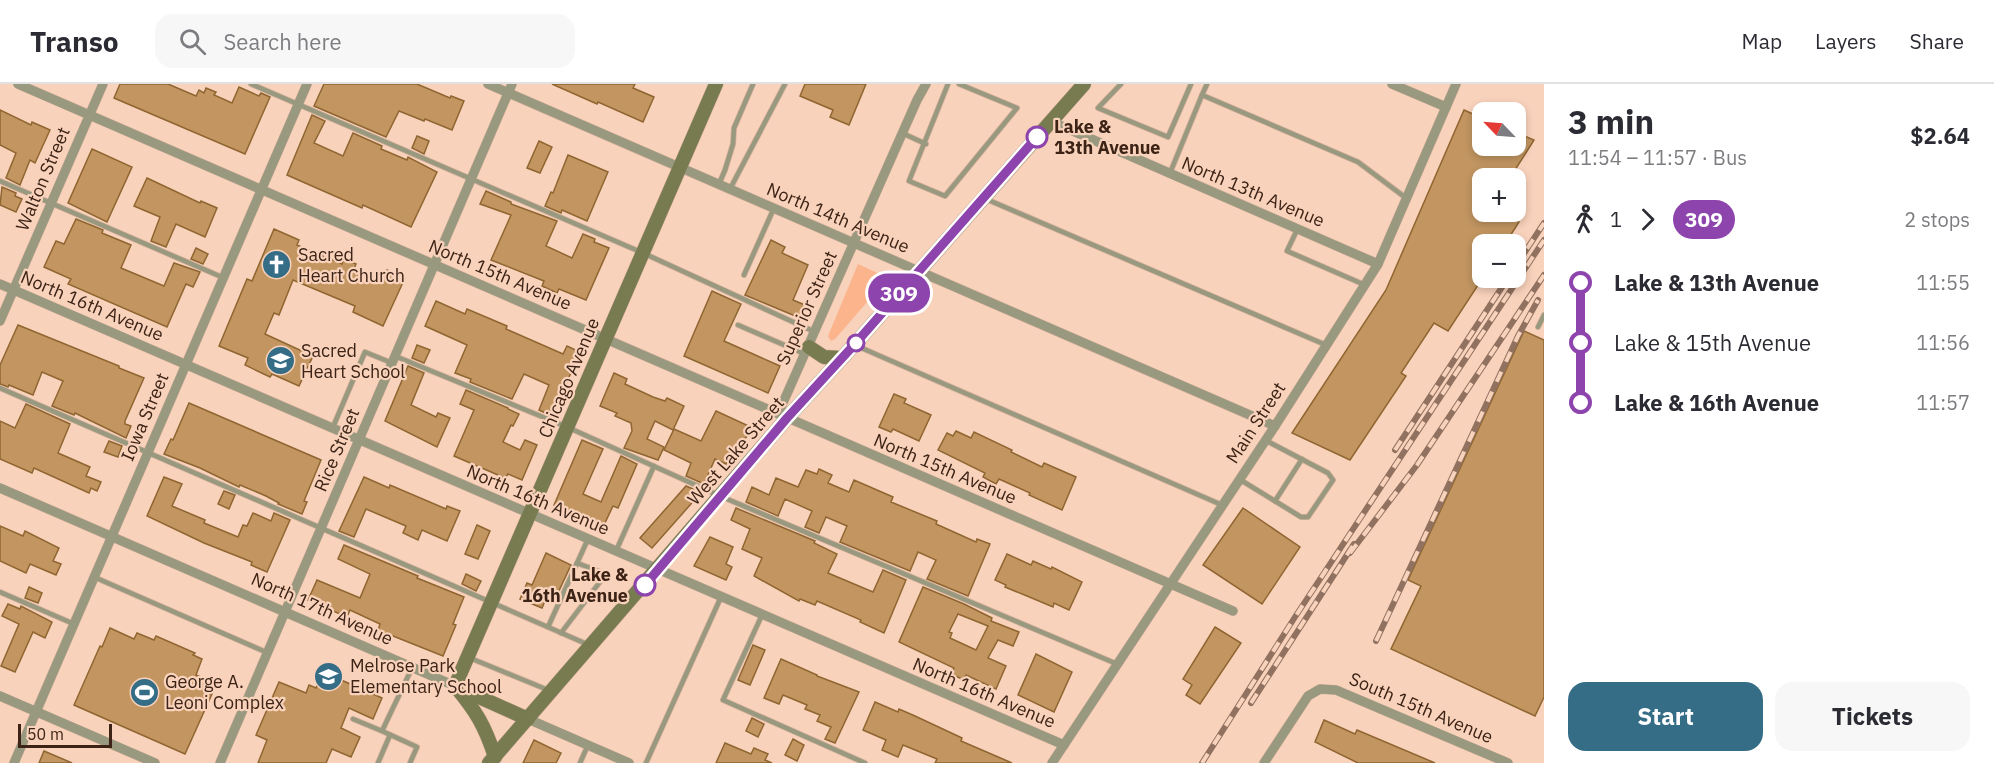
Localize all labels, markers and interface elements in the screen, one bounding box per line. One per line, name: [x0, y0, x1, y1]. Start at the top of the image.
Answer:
search box: [155, 14, 575, 68]
text: Transo: [30, 23, 119, 60]
icon: search: [176, 25, 209, 58]
text: Search here: [224, 27, 342, 56]
text: Map: [1742, 27, 1782, 55]
text: Layers: [1815, 27, 1877, 55]
text: Share: [1910, 27, 1964, 55]
text: 3 min: [1568, 100, 1654, 143]
north arrow: [1472, 102, 1526, 156]
map controls: [1472, 102, 1526, 288]
place label: Lake & 13th Avenue: [1054, 115, 1161, 159]
text: $2.64: [1910, 121, 1970, 150]
street label: Walton Street: [10, 123, 75, 234]
marker: Lake & 13th Avenue: [1026, 126, 1048, 148]
text: 11:54 – 11:57 · Bus: [1568, 144, 1747, 171]
street label: North 13th Avenue: [1178, 151, 1328, 232]
button: +: [1472, 168, 1526, 222]
street label: North 14th Avenue: [763, 177, 913, 258]
icon: walk: [1568, 203, 1601, 236]
icon: forward: [1631, 203, 1664, 236]
text: 309: [1685, 205, 1723, 233]
text: 1: [1610, 206, 1622, 233]
text: 2 stops: [1904, 206, 1970, 233]
street label: North 15th Avenue: [425, 234, 575, 315]
button: −: [1472, 234, 1526, 288]
place label: Sacred Heart Church: [298, 243, 405, 287]
street label: Superior Street: [771, 247, 842, 368]
church icon: Sacred Heart Church: [261, 249, 293, 281]
street label: North 16th Avenue: [17, 265, 167, 346]
text: Lake & 13th Avenue: [1614, 268, 1819, 297]
text: 11:55: [1916, 269, 1970, 296]
line badge: 309: [864, 274, 934, 312]
text: 309: [880, 279, 918, 307]
street label: Chicago Avenue: [533, 314, 604, 441]
text: Lake & 15th Avenue: [1614, 328, 1811, 357]
text: 11:56: [1916, 329, 1970, 356]
unlabelled marker: [847, 334, 865, 352]
place label: Sacred Heart School: [301, 339, 405, 383]
school or university icon: Sacred Heart School: [264, 345, 296, 377]
street label: Iowa Street: [116, 369, 173, 465]
street label: Main Street: [1221, 378, 1290, 468]
text: Lake & 16th Avenue: [1614, 388, 1819, 417]
text: 11:57: [1916, 389, 1970, 416]
street label: West Lake Street: [682, 392, 789, 510]
street label: Rice Street: [309, 405, 364, 495]
street label: North 15th Avenue: [870, 428, 1020, 509]
street label: North 16th Avenue: [463, 459, 613, 540]
place label: Lake & 16th Avenue: [522, 563, 628, 607]
street label: North 17th Avenue: [248, 567, 397, 650]
marker: Lake & 16th Avenue: [634, 574, 656, 596]
street label: North 16th Avenue: [909, 652, 1059, 733]
place label: Melrose Park Elementary School: [350, 654, 502, 698]
school or university icon: Melrose Park Elementary School: [313, 660, 345, 692]
street label: South 15th Avenue: [1346, 667, 1497, 748]
place label: George A. Leoni Complex: [165, 670, 284, 714]
sports icon: George A. Leoni Complex: [128, 676, 160, 708]
button: Start: [1568, 682, 1763, 751]
button: Tickets: [1775, 682, 1970, 751]
scale bar: [18, 721, 112, 748]
text: 50 m: [27, 724, 64, 744]

